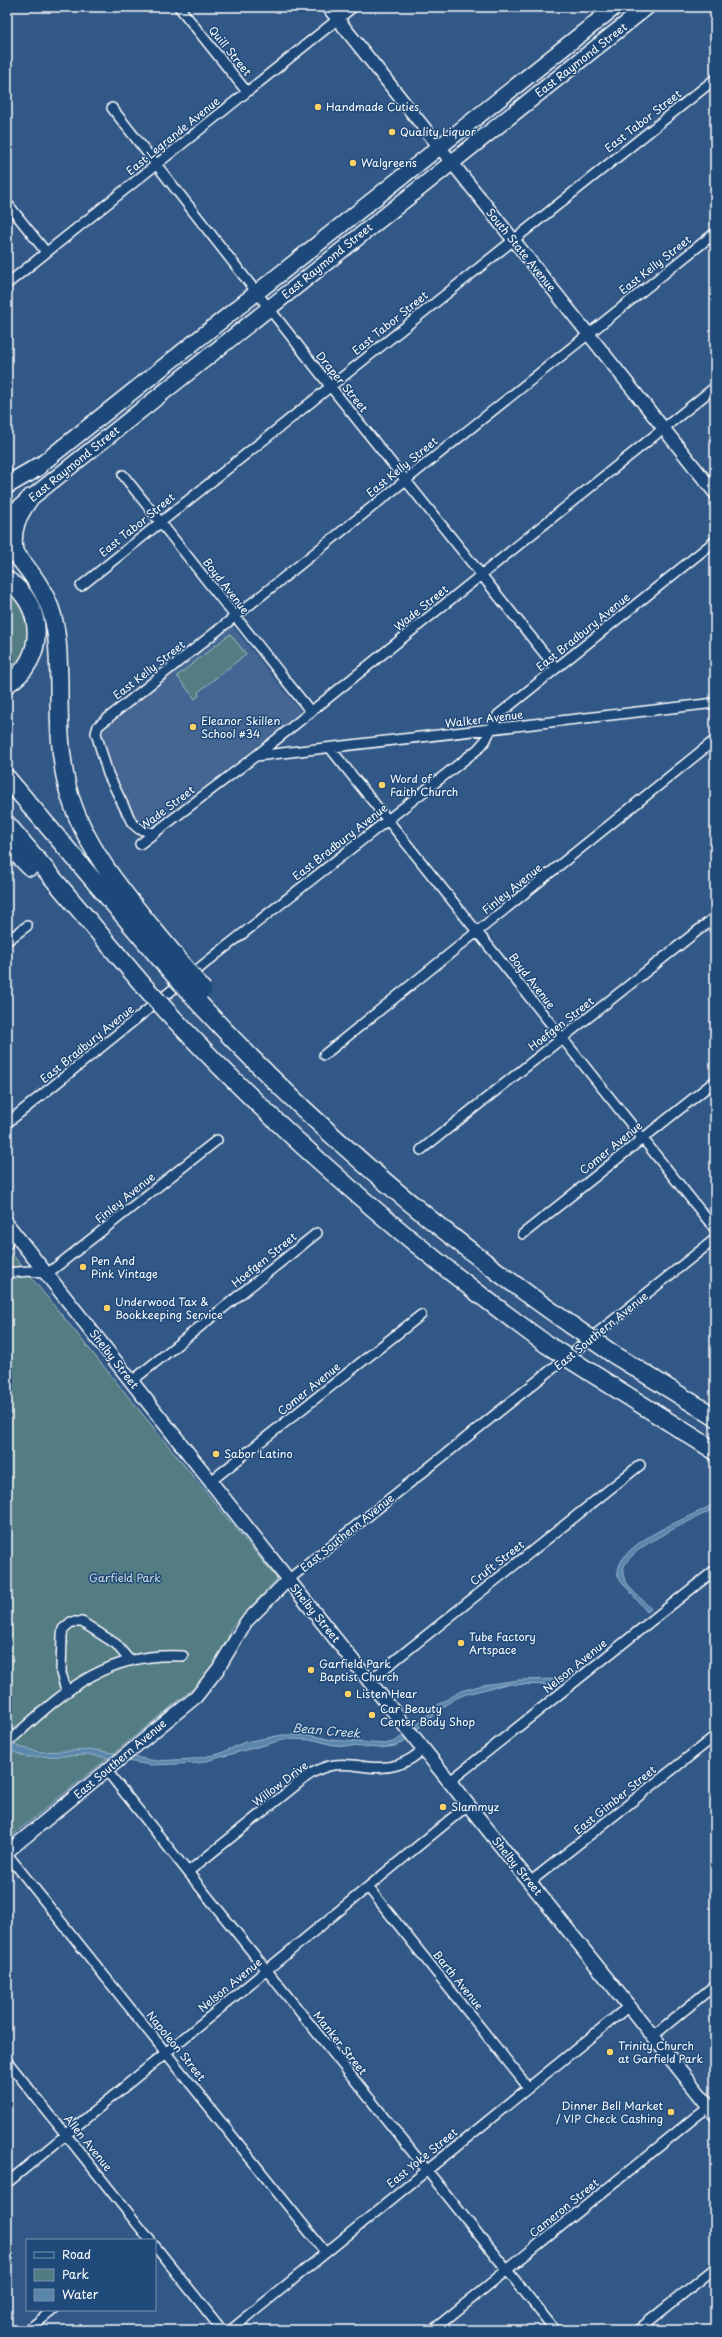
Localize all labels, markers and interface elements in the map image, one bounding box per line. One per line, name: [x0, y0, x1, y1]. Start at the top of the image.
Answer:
street label: East Raymond Street: [531, 18, 630, 101]
street label: Quill Street: [205, 22, 256, 80]
street label: East Tabor Street: [601, 85, 685, 156]
street label: East Legrande Avenue: [122, 92, 223, 179]
place label: Handmade Cuties: [326, 98, 419, 115]
marker: Handmade Cuties: [313, 102, 323, 112]
place label: Quality Liquor: [400, 123, 477, 140]
marker: Quality Liquor: [387, 127, 397, 137]
place label: Walgreens: [361, 154, 417, 171]
marker: Walgreens: [348, 158, 358, 168]
street label: South State Avenue: [482, 204, 560, 295]
street label: East Raymond Street: [278, 219, 376, 303]
street label: East Kelly Street: [615, 231, 695, 298]
street label: East Tabor Street: [348, 286, 432, 359]
street label: Draper Street: [312, 348, 373, 416]
street label: East Raymond Street: [25, 422, 123, 506]
street label: East Kelly Street: [362, 432, 441, 501]
street label: East Tabor Street: [95, 488, 179, 561]
street label: Boyd Avenue: [199, 554, 254, 617]
street label: Wade Street: [390, 580, 452, 635]
street label: East Bradbury Avenue: [532, 588, 633, 675]
street label: East Kelly Street: [109, 636, 189, 703]
street label: Walker Avenue: [444, 705, 524, 732]
place label: Eleanor Skillen School #34: [201, 712, 281, 742]
marker: Eleanor Skillen School #34: [188, 722, 198, 732]
place label: Word of Faith Church: [390, 770, 458, 800]
marker: Word of Faith Church: [377, 780, 387, 790]
street label: Wade Street: [136, 781, 198, 834]
street label: East Bradbury Avenue: [289, 799, 391, 884]
street label: Finley Avenue: [478, 859, 545, 918]
street label: Boyd Avenue: [505, 949, 560, 1012]
street label: Hoefgen Street: [524, 992, 598, 1055]
street label: East Bradbury Avenue: [36, 1000, 137, 1087]
street label: Comer Avenue: [576, 1117, 646, 1178]
street label: Finley Avenue: [91, 1168, 158, 1227]
street label: Hoefgen Street: [227, 1228, 300, 1291]
place label: Pen And Pink Vintage: [91, 1252, 158, 1282]
marker: Pen And Pink Vintage: [78, 1262, 88, 1272]
street label: East Southern Avenue: [550, 1287, 651, 1374]
place label: Underwood Tax & Bookkeeping Service: [115, 1293, 223, 1323]
marker: Underwood Tax & Bookkeeping Service: [102, 1303, 112, 1313]
street label: Shelby Street: [86, 1325, 143, 1393]
street label: Comer Avenue: [274, 1358, 344, 1419]
place label: Sabor Latino: [224, 1445, 293, 1462]
marker: Sabor Latino: [211, 1449, 221, 1459]
street label: East Southern Avenue: [296, 1489, 397, 1576]
street label: Cruft Street: [466, 1536, 528, 1589]
park label: Garfield Park: [89, 1569, 161, 1586]
street label: Shelby Street: [286, 1579, 345, 1646]
place label: Tube Factory Artspace: [469, 1628, 536, 1658]
street label: Nelson Avenue: [539, 1634, 610, 1697]
marker: Tube Factory Artspace: [456, 1638, 466, 1648]
place label: Garfield Park Baptist Church: [319, 1655, 399, 1685]
marker: Garfield Park Baptist Church: [306, 1665, 316, 1675]
place label: Listen Hear: [356, 1685, 417, 1702]
marker: Listen Hear: [343, 1689, 353, 1699]
place label: Car Beauty Center Body Shop: [380, 1700, 475, 1730]
marker: Car Beauty Center Body Shop: [367, 1710, 377, 1720]
street label: East Southern Avenue: [70, 1715, 170, 1803]
water label: Bean Creek: [291, 1718, 362, 1742]
street label: Willow Drive: [248, 1757, 311, 1810]
street label: East Gimber Street: [570, 1761, 660, 1838]
place label: Slammyz: [451, 1798, 500, 1815]
marker: Slammyz: [438, 1802, 448, 1812]
street label: Shelby Street: [488, 1832, 547, 1899]
street label: Barth Avenue: [429, 1946, 488, 2013]
street label: Nelson Avenue: [194, 1953, 265, 2016]
street label: Napoleon Street: [143, 2007, 210, 2085]
street label: Manker Street: [309, 2007, 372, 2079]
place label: Trinity Church at Garfield Park: [618, 2037, 703, 2067]
marker: Trinity Church at Garfield Park: [605, 2047, 615, 2057]
place label: Dinner Bell Market / VIP Check Cashing: [556, 2097, 663, 2127]
marker: Dinner Bell Market / VIP Check Cashing: [666, 2107, 676, 2117]
street label: Allen Avenue: [60, 2111, 117, 2175]
street label: East Yoke Street: [383, 2123, 461, 2192]
street label: Cameron Street: [525, 2174, 603, 2241]
legend: [26, 2239, 156, 2311]
text: Road: [62, 2245, 91, 2263]
text: Park: [62, 2265, 89, 2283]
text: Water: [62, 2285, 99, 2303]

